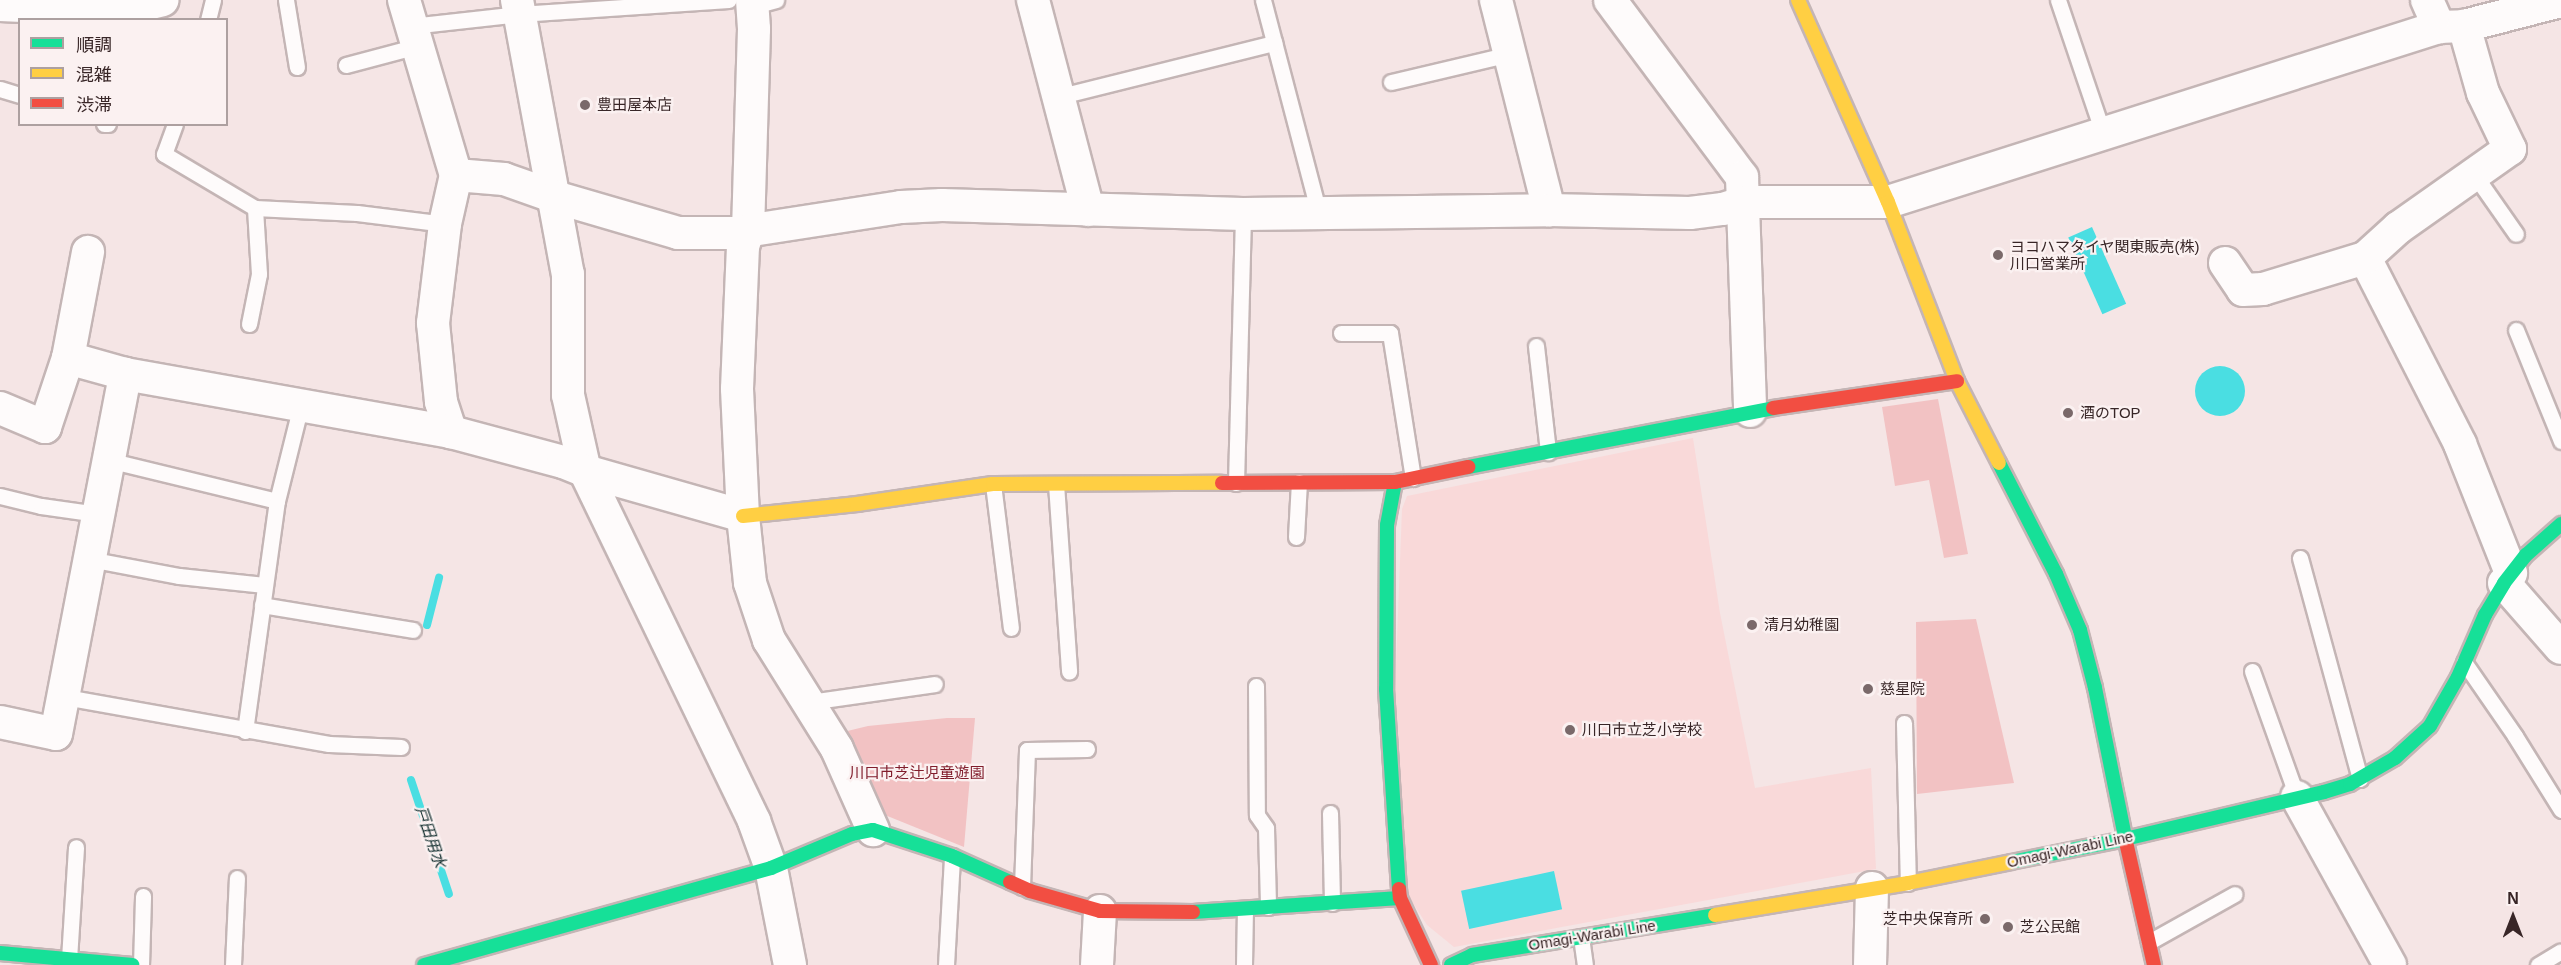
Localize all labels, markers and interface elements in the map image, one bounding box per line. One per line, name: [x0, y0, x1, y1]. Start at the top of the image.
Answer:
legend: [18, 18, 228, 126]
text: 順調: [76, 35, 112, 55]
text: 混雑: [76, 65, 112, 85]
text: 渋滞: [76, 95, 112, 115]
place label: 豊田屋本店: [597, 96, 672, 114]
marker: 豊田屋本店: [578, 98, 592, 112]
place label: ヨコハマタイヤ関東販売(株) 川口営業所: [2010, 237, 2200, 272]
marker: ヨコハマタイヤ関東販売(株) 川口営業所: [1991, 248, 2005, 262]
place label: 酒のTOP: [2080, 404, 2141, 422]
marker: 酒のTOP: [2061, 406, 2075, 420]
place label: 清月幼稚園: [1764, 616, 1839, 634]
marker: 清月幼稚園: [1745, 618, 1759, 632]
place label: 慈星院: [1880, 680, 1925, 698]
marker: 慈星院: [1861, 682, 1875, 696]
place label: 川口市立芝小学校: [1582, 721, 1702, 739]
marker: 川口市立芝小学校: [1563, 723, 1577, 737]
park label: 川口市芝辻児童遊園: [850, 764, 984, 782]
water label: 戸田用水: [411, 804, 449, 870]
street label: Omagi-Warabi Line: [2005, 827, 2135, 871]
north arrow: [2483, 887, 2543, 947]
text: N: [2507, 890, 2519, 907]
place label: 芝中央保育所: [1883, 910, 1973, 928]
marker: 芝中央保育所: [1978, 912, 1992, 926]
street label: Omagi-Warabi Line: [1527, 916, 1657, 954]
place label: 芝公民館: [2020, 918, 2080, 936]
marker: 芝公民館: [2001, 920, 2015, 934]

